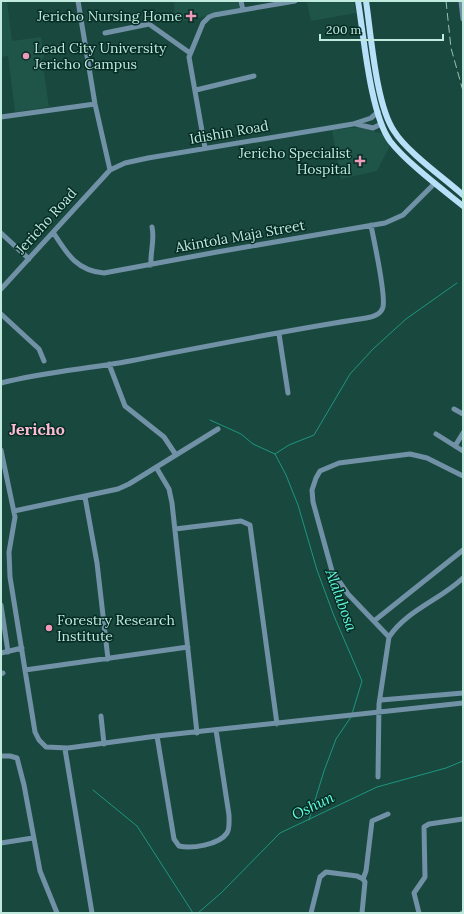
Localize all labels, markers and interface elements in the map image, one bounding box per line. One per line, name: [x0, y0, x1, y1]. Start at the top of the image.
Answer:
place label: Jericho Nursing Home: [36, 7, 182, 25]
marker: Jericho Nursing Home: [185, 10, 197, 22]
scale bar: [320, 16, 443, 42]
text: 200 m: [326, 22, 362, 37]
place label: Lead City University Jericho Campus: [33, 39, 167, 73]
marker: Lead City University Jericho Campus: [21, 51, 31, 61]
street label: Idishin Road: [188, 116, 270, 148]
place label: Jericho Specialist Hospital: [238, 144, 352, 178]
marker: Jericho Specialist Hospital: [354, 155, 366, 167]
street label: Jericho Road: [11, 184, 80, 259]
street label: Akintola Maja Street: [173, 216, 307, 256]
district label: Jericho: [9, 419, 65, 439]
water label: Alalubosa: [321, 565, 362, 634]
place label: Forestry Research Institute: [57, 611, 175, 645]
marker: Forestry Research Institute: [44, 623, 54, 633]
water label: Oshun: [288, 787, 338, 824]

